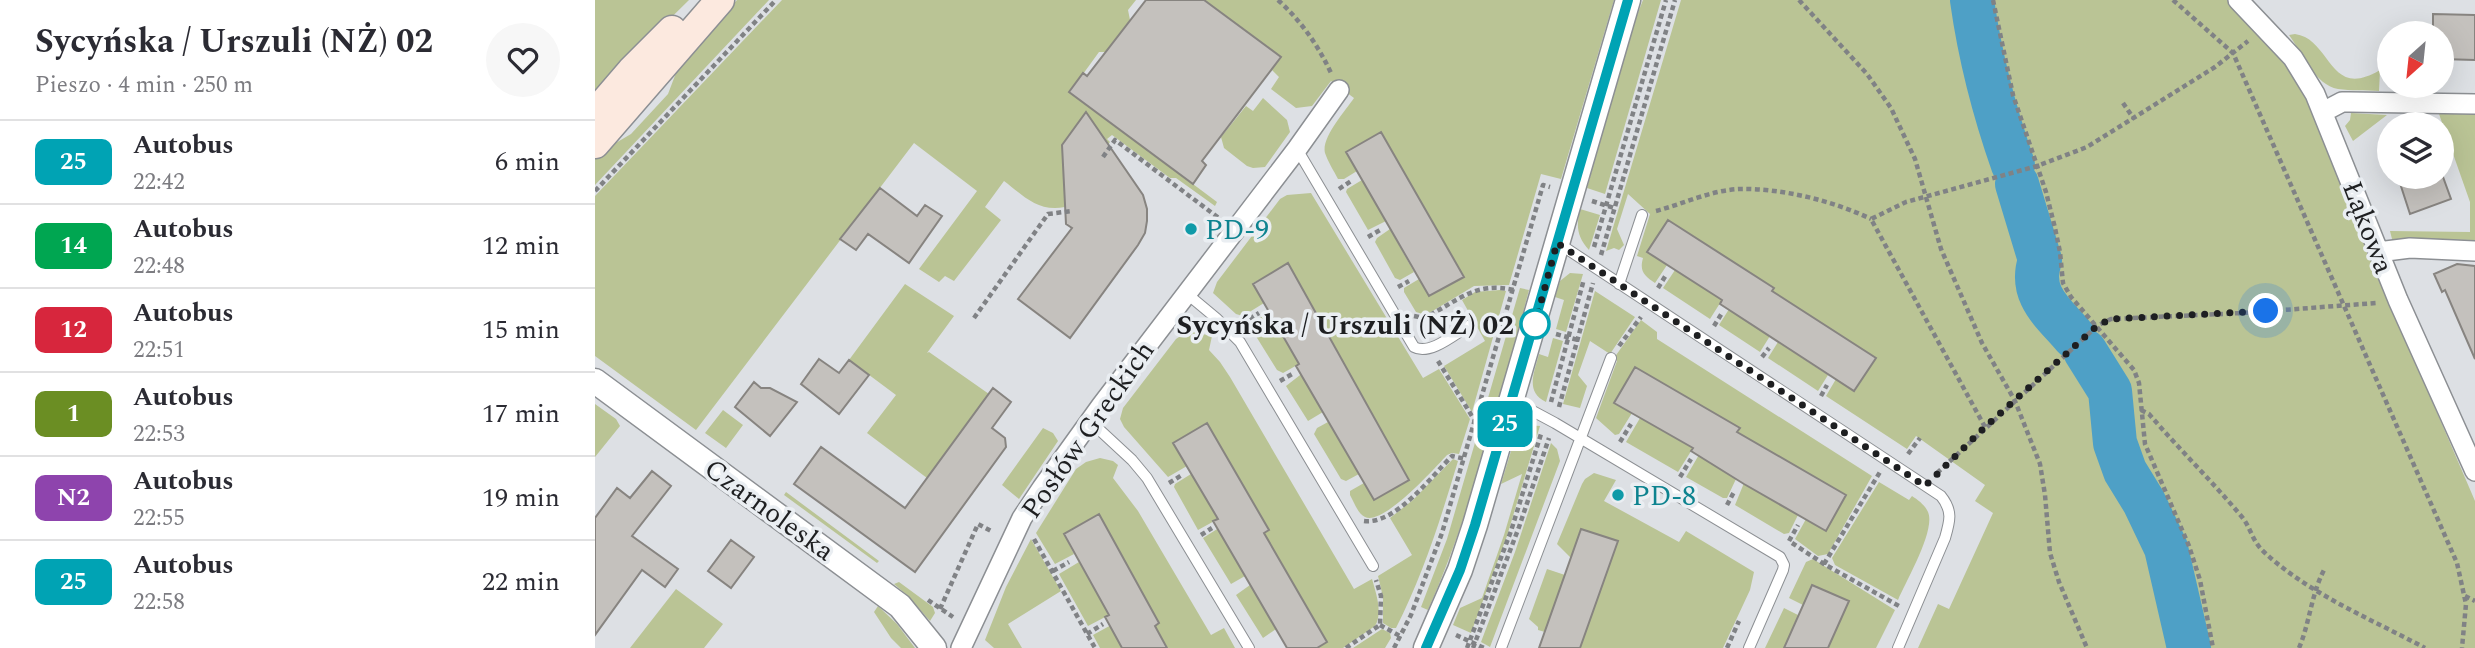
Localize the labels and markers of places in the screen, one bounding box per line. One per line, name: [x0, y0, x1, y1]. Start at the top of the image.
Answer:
place label: PD-9: [1205, 209, 1269, 252]
marker: PD-9: [1183, 221, 1199, 237]
place label: Sycyńska / Urszuli (NŻ) 02: [1176, 304, 1514, 347]
marker: Sycyńska / Urszuli (NŻ) 02: [1520, 309, 1550, 339]
place label: PD-8: [1632, 475, 1696, 518]
marker: PD-8: [1610, 487, 1626, 503]

